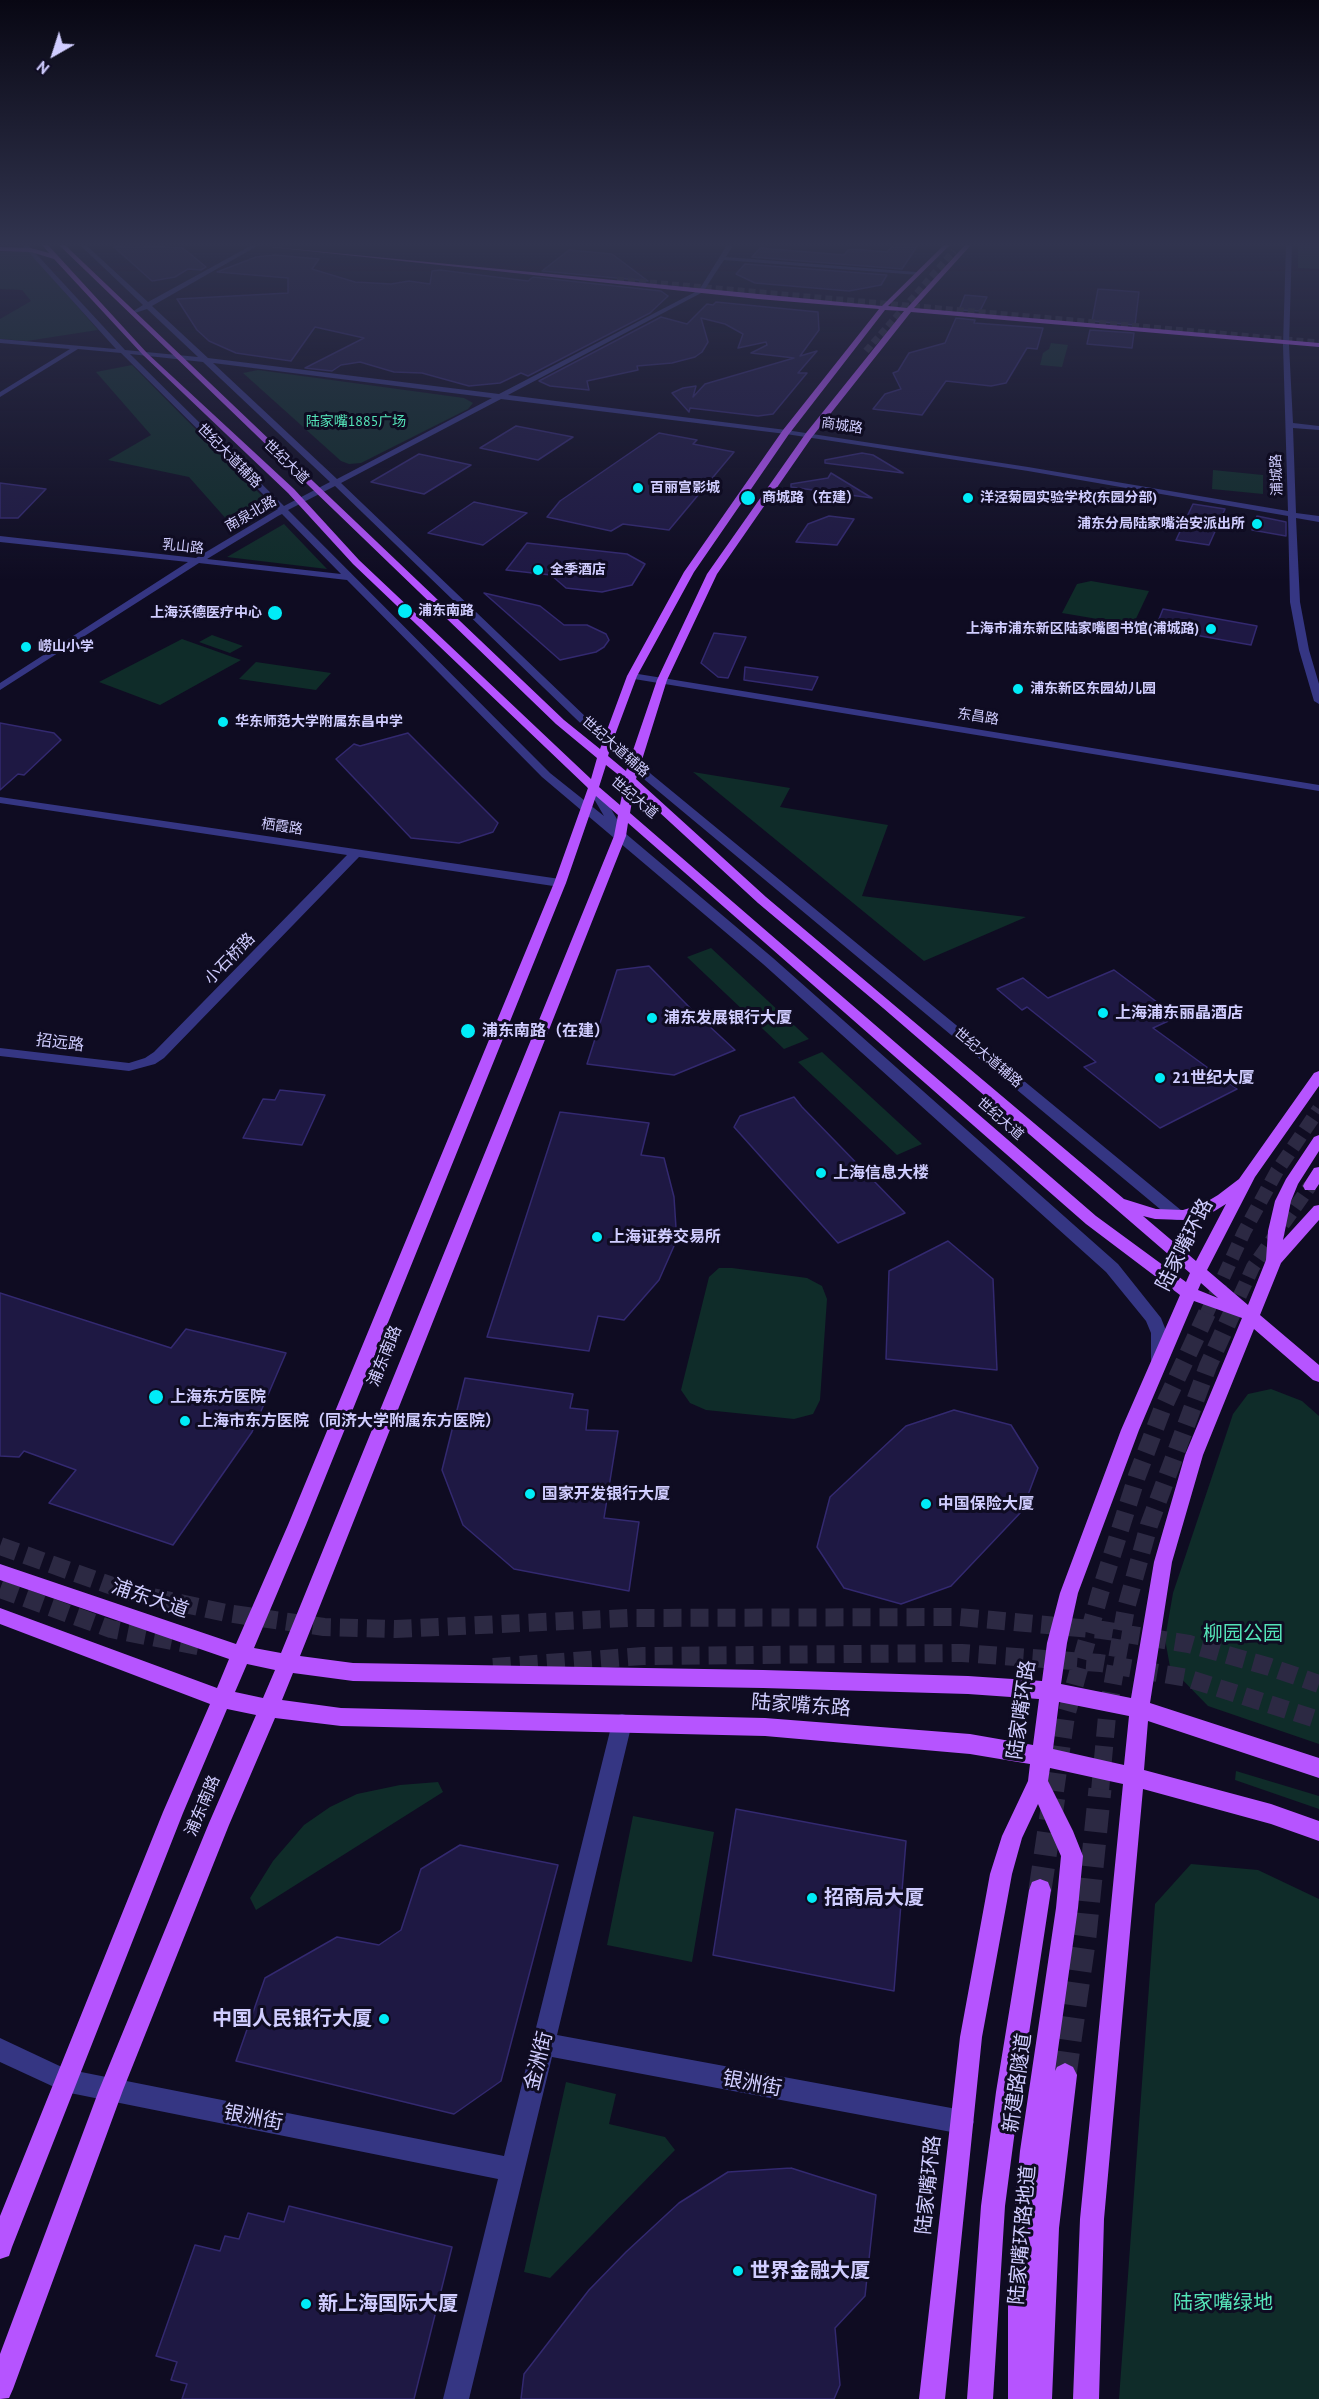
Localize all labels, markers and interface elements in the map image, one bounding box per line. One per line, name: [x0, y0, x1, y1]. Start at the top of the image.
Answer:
north arrow: [24, 24, 84, 84]
text: N: [32, 57, 53, 79]
park label: 陆家嘴1885广场: [306, 414, 406, 430]
street label: 商城路: [820, 415, 864, 437]
street label: 世纪大道辅路: [193, 420, 265, 492]
street label: 世纪大道: [260, 437, 312, 487]
street label: 浦城路: [1268, 454, 1286, 496]
place label: 百丽宫影城: [650, 480, 720, 496]
marker: 百丽宫影城: [631, 481, 645, 495]
marker: 商城路（在建）: [739, 489, 757, 507]
place label: 商城路（在建）: [762, 490, 860, 506]
place label: 洋泾菊园实验学校(东园分部): [980, 490, 1157, 506]
marker: 洋泾菊园实验学校(东园分部): [961, 491, 975, 505]
street label: 南泉北路: [223, 493, 279, 535]
place label: 浦东分局陆家嘴治安派出所: [1077, 516, 1245, 532]
marker: 浦东分局陆家嘴治安派出所: [1250, 517, 1264, 531]
street label: 乳山路: [161, 536, 205, 558]
place label: 全季酒店: [550, 562, 606, 578]
marker: 全季酒店: [531, 563, 545, 577]
marker: 浦东南路: [396, 602, 414, 620]
place label: 浦东南路: [418, 603, 474, 619]
marker: 上海沃德医疗中心: [266, 604, 284, 622]
place label: 上海沃德医疗中心: [150, 605, 262, 621]
place label: 上海市浦东新区陆家嘴图书馆(浦城路): [966, 621, 1199, 637]
marker: 上海市浦东新区陆家嘴图书馆(浦城路): [1204, 622, 1218, 636]
place label: 崂山小学: [38, 639, 94, 655]
marker: 崂山小学: [19, 640, 33, 654]
place label: 浦东新区东园幼儿园: [1030, 681, 1156, 697]
marker: 浦东新区东园幼儿园: [1011, 682, 1025, 696]
street label: 东昌路: [956, 705, 1000, 729]
street label: 世纪大道辅路: [578, 713, 652, 781]
place label: 华东师范大学附属东昌中学: [235, 714, 403, 730]
marker: 华东师范大学附属东昌中学: [216, 715, 230, 729]
street label: 世纪大道: [607, 774, 661, 822]
street label: 栖霞路: [260, 816, 304, 838]
street label: 小石桥路: [201, 929, 259, 989]
place label: 上海浦东丽晶酒店: [1115, 1003, 1243, 1023]
marker: 上海浦东丽晶酒店: [1096, 1006, 1110, 1020]
place label: 浦东发展银行大厦: [664, 1008, 792, 1028]
marker: 浦东发展银行大厦: [645, 1011, 659, 1025]
place label: 浦东南路（在建）: [482, 1021, 610, 1041]
marker: 浦东南路（在建）: [459, 1022, 477, 1040]
street label: 世纪大道辅路: [950, 1025, 1026, 1091]
street label: 招远路: [35, 1031, 85, 1055]
place label: 21世纪大厦: [1172, 1068, 1254, 1088]
marker: 21世纪大厦: [1153, 1071, 1167, 1085]
street label: 世纪大道: [973, 1094, 1027, 1144]
place label: 上海信息大楼: [833, 1163, 929, 1183]
marker: 上海信息大楼: [814, 1166, 828, 1180]
street label: 陆家嘴环路: [1152, 1195, 1218, 1295]
place label: 上海证券交易所: [609, 1227, 721, 1247]
marker: 上海证券交易所: [590, 1230, 604, 1244]
street label: 浦东南路: [364, 1323, 406, 1389]
place label: 上海东方医院: [170, 1387, 266, 1407]
marker: 上海东方医院: [147, 1388, 165, 1406]
place label: 上海市东方医院（同济大学附属东方医院）: [197, 1411, 501, 1431]
marker: 上海市东方医院（同济大学附属东方医院）: [178, 1414, 192, 1428]
place label: 国家开发银行大厦: [542, 1484, 670, 1504]
marker: 国家开发银行大厦: [523, 1487, 537, 1501]
place label: 中国保险大厦: [938, 1494, 1034, 1514]
marker: 中国保险大厦: [919, 1497, 933, 1511]
street label: 浦东大道: [108, 1575, 192, 1623]
park label: 柳园公园: [1203, 1622, 1283, 1646]
street label: 陆家嘴环路: [1003, 1659, 1041, 1761]
street label: 陆家嘴东路: [750, 1691, 852, 1721]
street label: 浦东南路: [182, 1773, 224, 1839]
place label: 招商局大厦: [824, 1886, 924, 1910]
marker: 招商局大厦: [805, 1891, 819, 1905]
place label: 中国人民银行大厦: [212, 2007, 372, 2031]
marker: 中国人民银行大厦: [377, 2012, 391, 2026]
street label: 金洲街: [520, 2029, 558, 2093]
street label: 新建路隧道: [999, 2032, 1037, 2134]
street label: 银洲街: [720, 2066, 784, 2102]
street label: 银洲街: [221, 2100, 285, 2136]
street label: 陆家嘴环路: [912, 2134, 946, 2236]
street label: 陆家嘴环路地道: [1005, 2164, 1041, 2306]
place label: 世界金融大厦: [750, 2259, 870, 2283]
marker: 世界金融大厦: [731, 2264, 745, 2278]
park label: 陆家嘴绿地: [1173, 2291, 1273, 2315]
place label: 新上海国际大厦: [318, 2292, 458, 2316]
marker: 新上海国际大厦: [299, 2297, 313, 2311]

